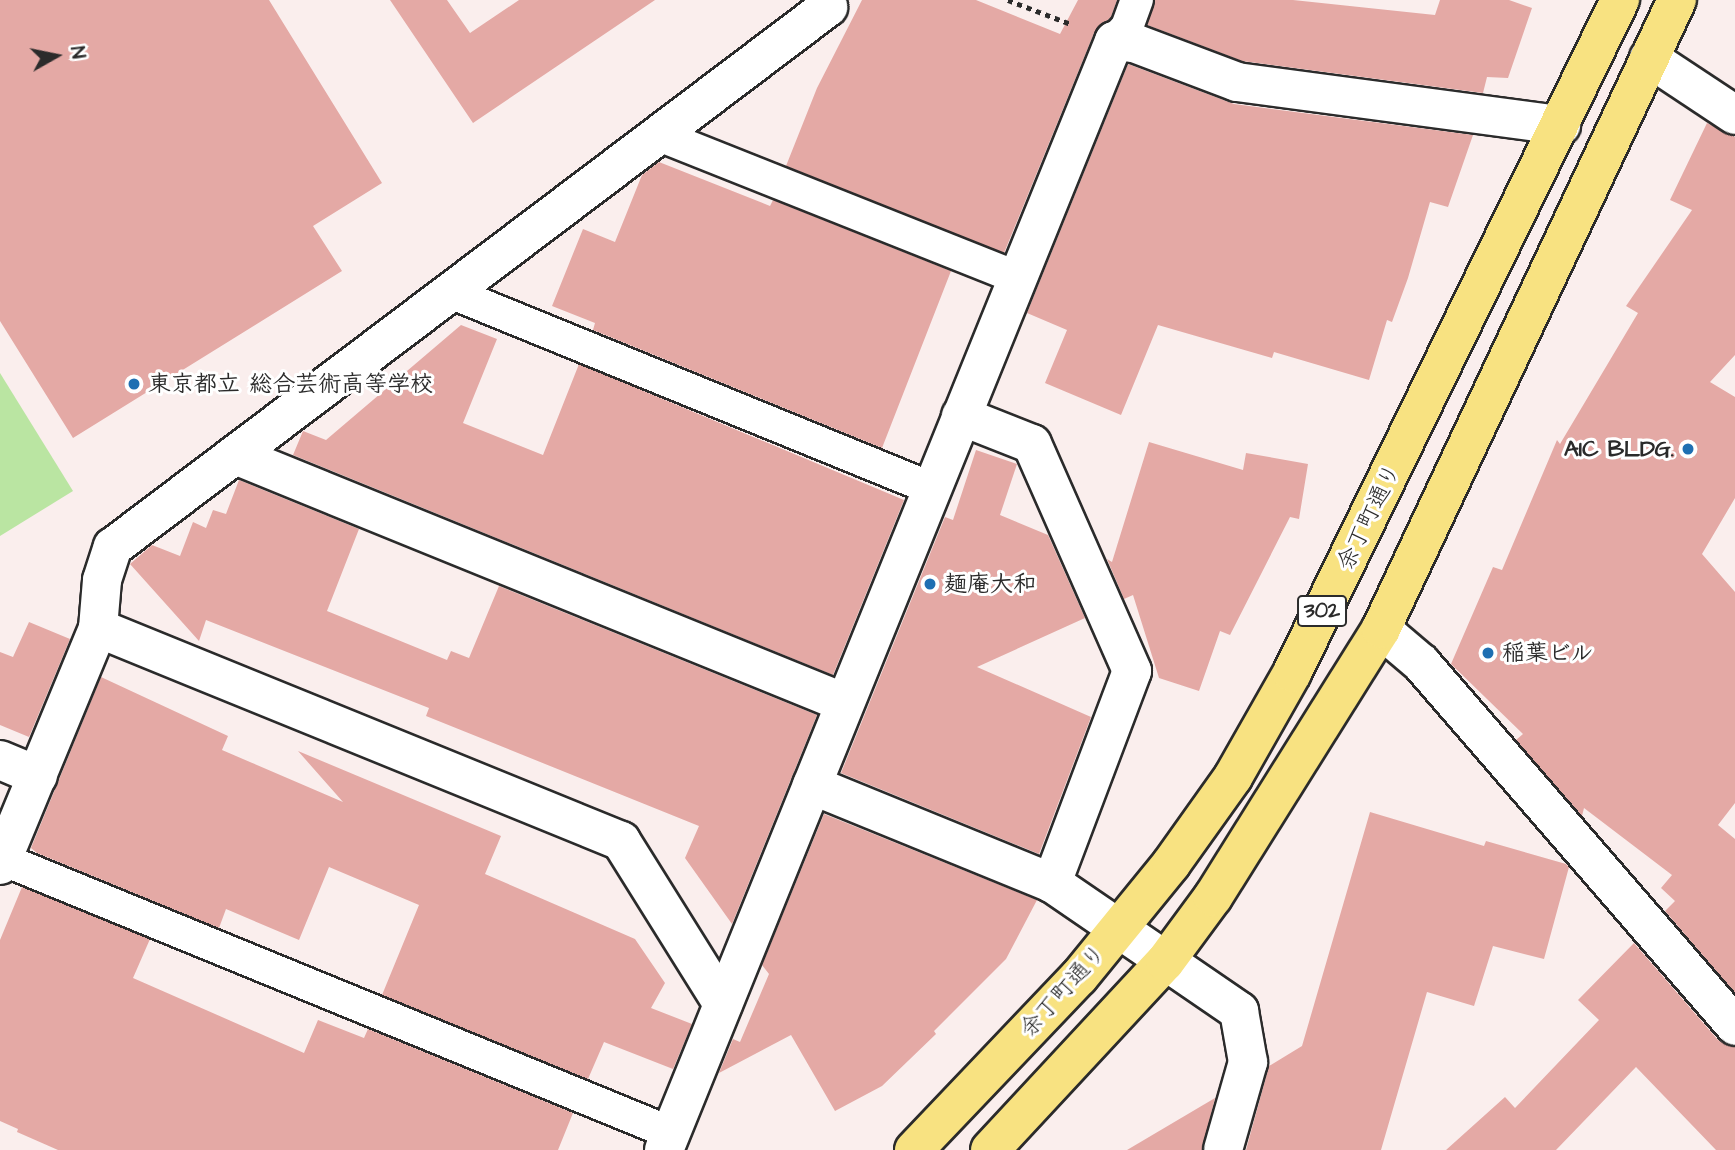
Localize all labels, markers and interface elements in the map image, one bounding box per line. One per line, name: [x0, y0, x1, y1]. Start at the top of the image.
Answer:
north arrow: [21, 21, 91, 91]
text: N: [63, 45, 92, 61]
place label: 東京都立 総合芸術高等学校: [148, 370, 433, 398]
marker: 東京都立 総合芸術高等学校: [126, 376, 142, 392]
place label: AIC BLDG.: [1564, 435, 1674, 463]
marker: AIC BLDG.: [1680, 441, 1696, 457]
street label: 余丁町通り: [1331, 459, 1407, 575]
place label: 麺庵大和: [944, 570, 1036, 598]
marker: 麺庵大和: [922, 576, 938, 592]
road number: 302: [1296, 594, 1348, 628]
place label: 稲葉ビル: [1502, 639, 1594, 667]
marker: 稲葉ビル: [1480, 645, 1496, 661]
street label: 余丁町通り: [1014, 939, 1112, 1043]

